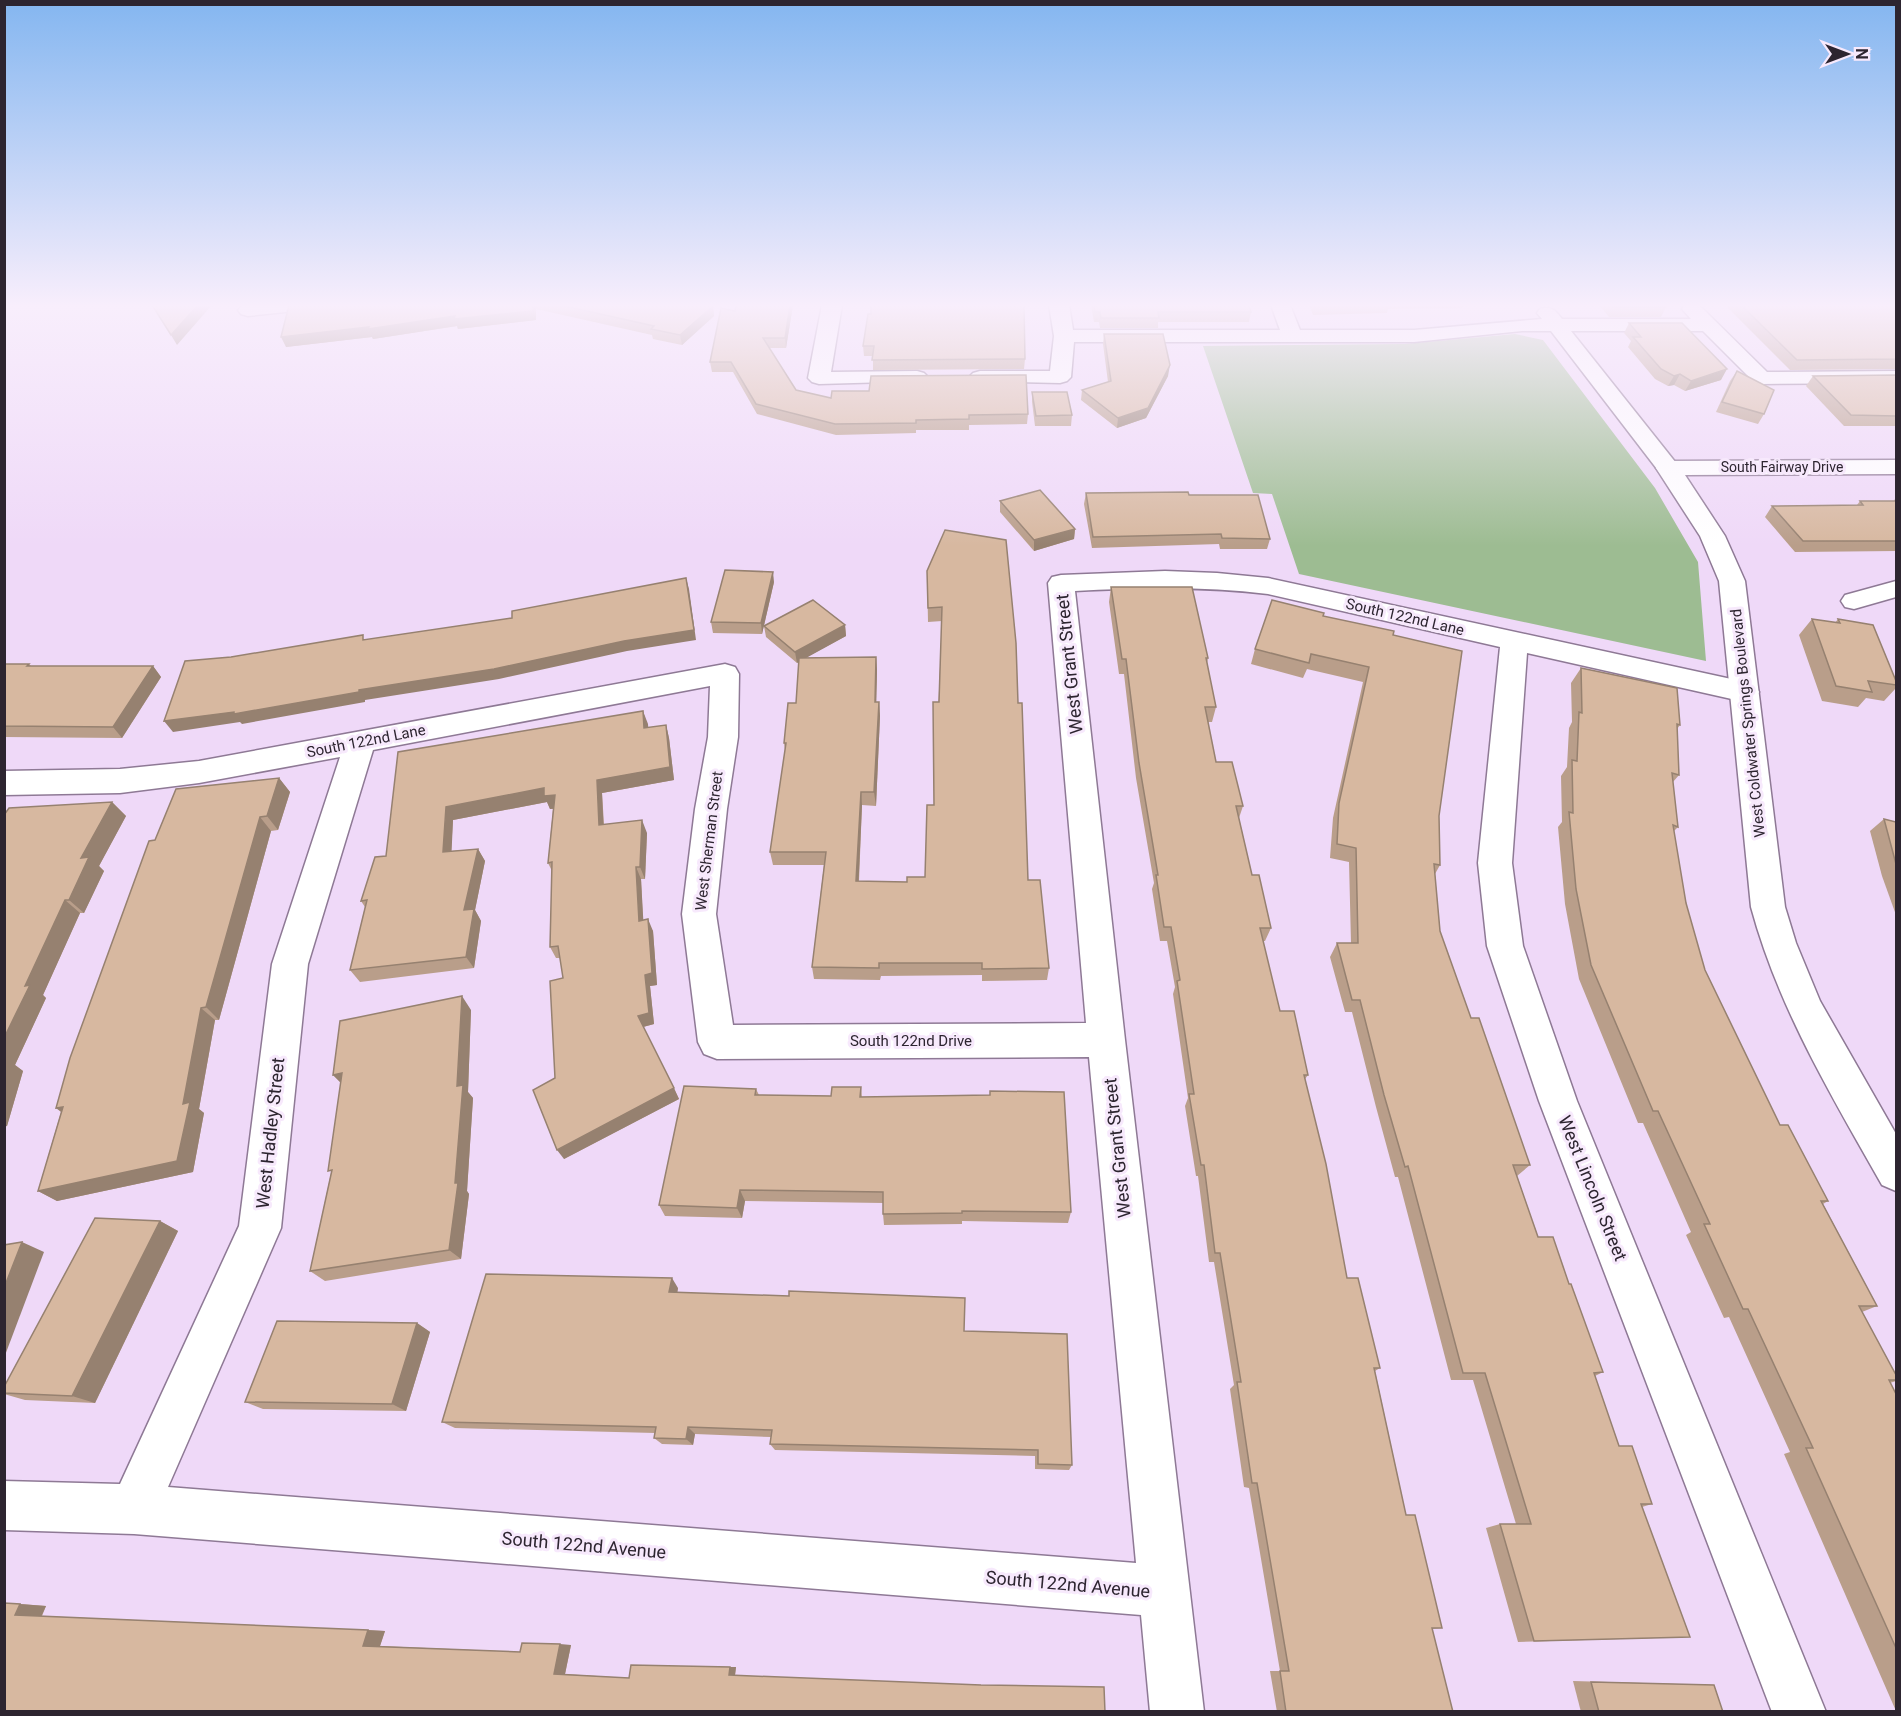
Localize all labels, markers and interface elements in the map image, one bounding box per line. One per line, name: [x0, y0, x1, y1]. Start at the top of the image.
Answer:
north arrow: [1817, 24, 1877, 84]
text: N: [1852, 48, 1871, 60]
street label: South Fairway Drive: [1721, 459, 1843, 475]
street label: West Grant Street: [1051, 593, 1087, 735]
street label: South 122nd Lane: [1344, 595, 1466, 639]
street label: West Coldwater Springs Boulevard: [1727, 608, 1769, 838]
street label: South 122nd Lane: [305, 721, 427, 761]
street label: West Sherman Street: [692, 770, 727, 912]
street label: South 122nd Drive: [850, 1032, 972, 1050]
street label: West Hadley Street: [252, 1056, 288, 1210]
street label: West Grant Street: [1099, 1077, 1135, 1219]
street label: West Lincoln Street: [1554, 1112, 1632, 1264]
street label: South 122nd Avenue: [501, 1527, 667, 1563]
street label: South 122nd Avenue: [985, 1566, 1151, 1602]

